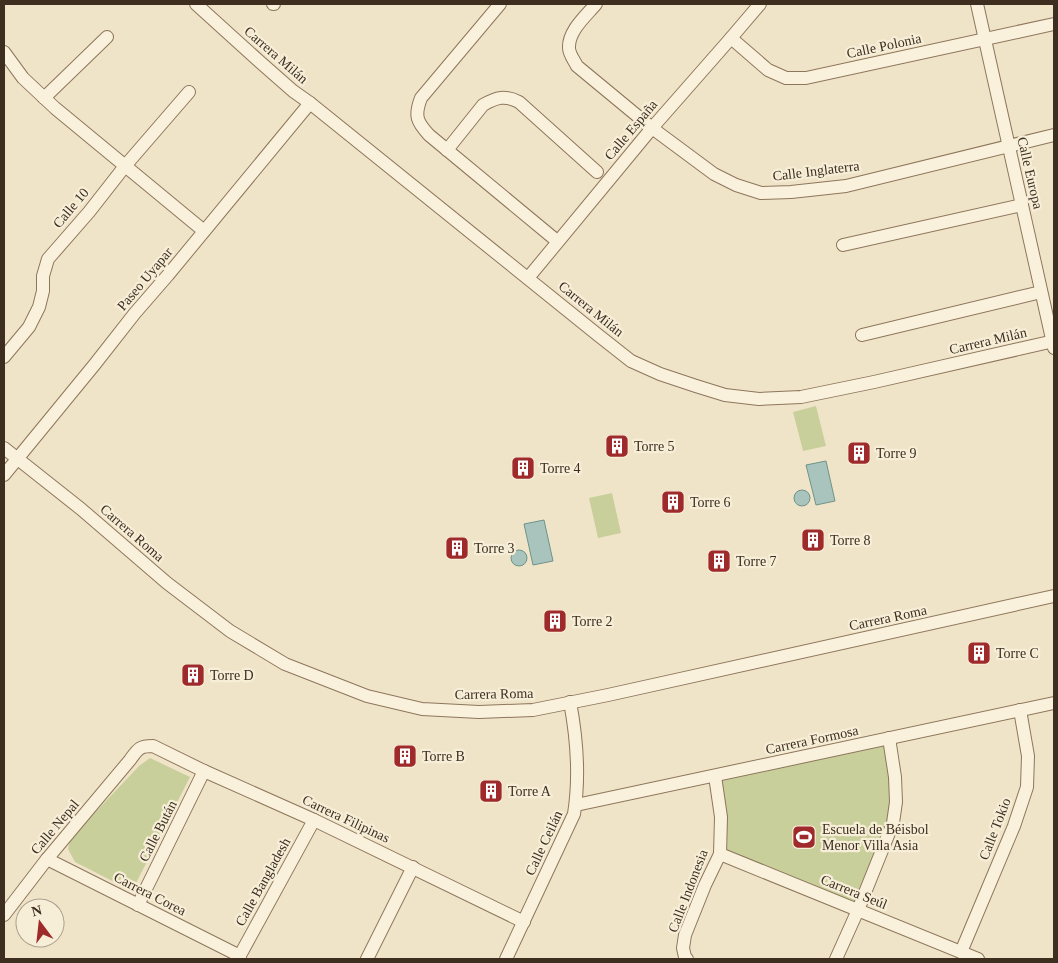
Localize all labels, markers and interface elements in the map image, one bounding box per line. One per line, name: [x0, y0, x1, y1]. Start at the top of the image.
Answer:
street label: Carrera Milán: [241, 23, 311, 87]
street label: Calle Polonia: [845, 31, 923, 61]
street label: Calle España: [602, 96, 661, 163]
street label: Calle Europa: [1014, 136, 1046, 211]
street label: Calle Inglaterra: [772, 158, 861, 184]
street label: Calle 10: [50, 185, 92, 231]
street label: Paseo Uyapar: [114, 244, 176, 313]
street label: Carrera Milán: [556, 278, 626, 340]
street label: Carrera Milán: [948, 325, 1028, 357]
building icon: Torre 5: [604, 433, 630, 459]
place label: Torre 5: [634, 439, 675, 454]
building icon: Torre 9: [846, 440, 872, 466]
place label: Torre 9: [876, 446, 917, 461]
building icon: Torre 4: [510, 455, 536, 481]
place label: Torre 4: [540, 461, 581, 476]
building icon: Torre 6: [660, 489, 686, 515]
place label: Torre 6: [690, 495, 731, 510]
street label: Carrera Roma: [97, 501, 167, 565]
building icon: Torre 8: [800, 527, 826, 553]
place label: Torre 8: [830, 533, 871, 548]
building icon: Torre 3: [444, 535, 470, 561]
place label: Torre 3: [474, 541, 515, 556]
building icon: Torre 7: [706, 548, 732, 574]
place label: Torre 7: [736, 554, 777, 569]
street label: Carrera Roma: [848, 602, 929, 634]
building icon: Torre 2: [542, 608, 568, 634]
place label: Torre 2: [572, 614, 613, 629]
building icon: Torre C: [966, 640, 992, 666]
place label: Torre C: [996, 646, 1039, 661]
building icon: Torre D: [180, 662, 206, 688]
place label: Torre D: [210, 668, 254, 683]
street label: Carrera Roma: [454, 686, 534, 702]
street label: Carrera Formosa: [764, 723, 861, 757]
building icon: Torre B: [392, 743, 418, 769]
place label: Torre B: [422, 749, 465, 764]
building icon: Torre A: [478, 778, 504, 804]
place label: Torre A: [508, 784, 552, 799]
street label: Carrera Filipinas: [300, 792, 392, 846]
street label: Calle Tokio: [976, 796, 1014, 862]
street label: Calle Nepal: [28, 797, 82, 857]
street label: Calle Bután: [136, 798, 180, 864]
street label: Calle Ceilán: [522, 808, 566, 878]
place label: Escuela de Béisbol Menor Villa Asia: [822, 822, 929, 853]
sports icon: Escuela de Béisbol Menor Villa Asia: [791, 824, 817, 850]
street label: Calle Bangladesh: [233, 835, 293, 929]
street label: Calle Indonesia: [665, 847, 711, 935]
street label: Carrera Corea: [111, 869, 189, 919]
street label: Carrera Seúl: [819, 872, 890, 912]
north arrow: [15, 898, 65, 948]
text: N: [30, 902, 44, 919]

